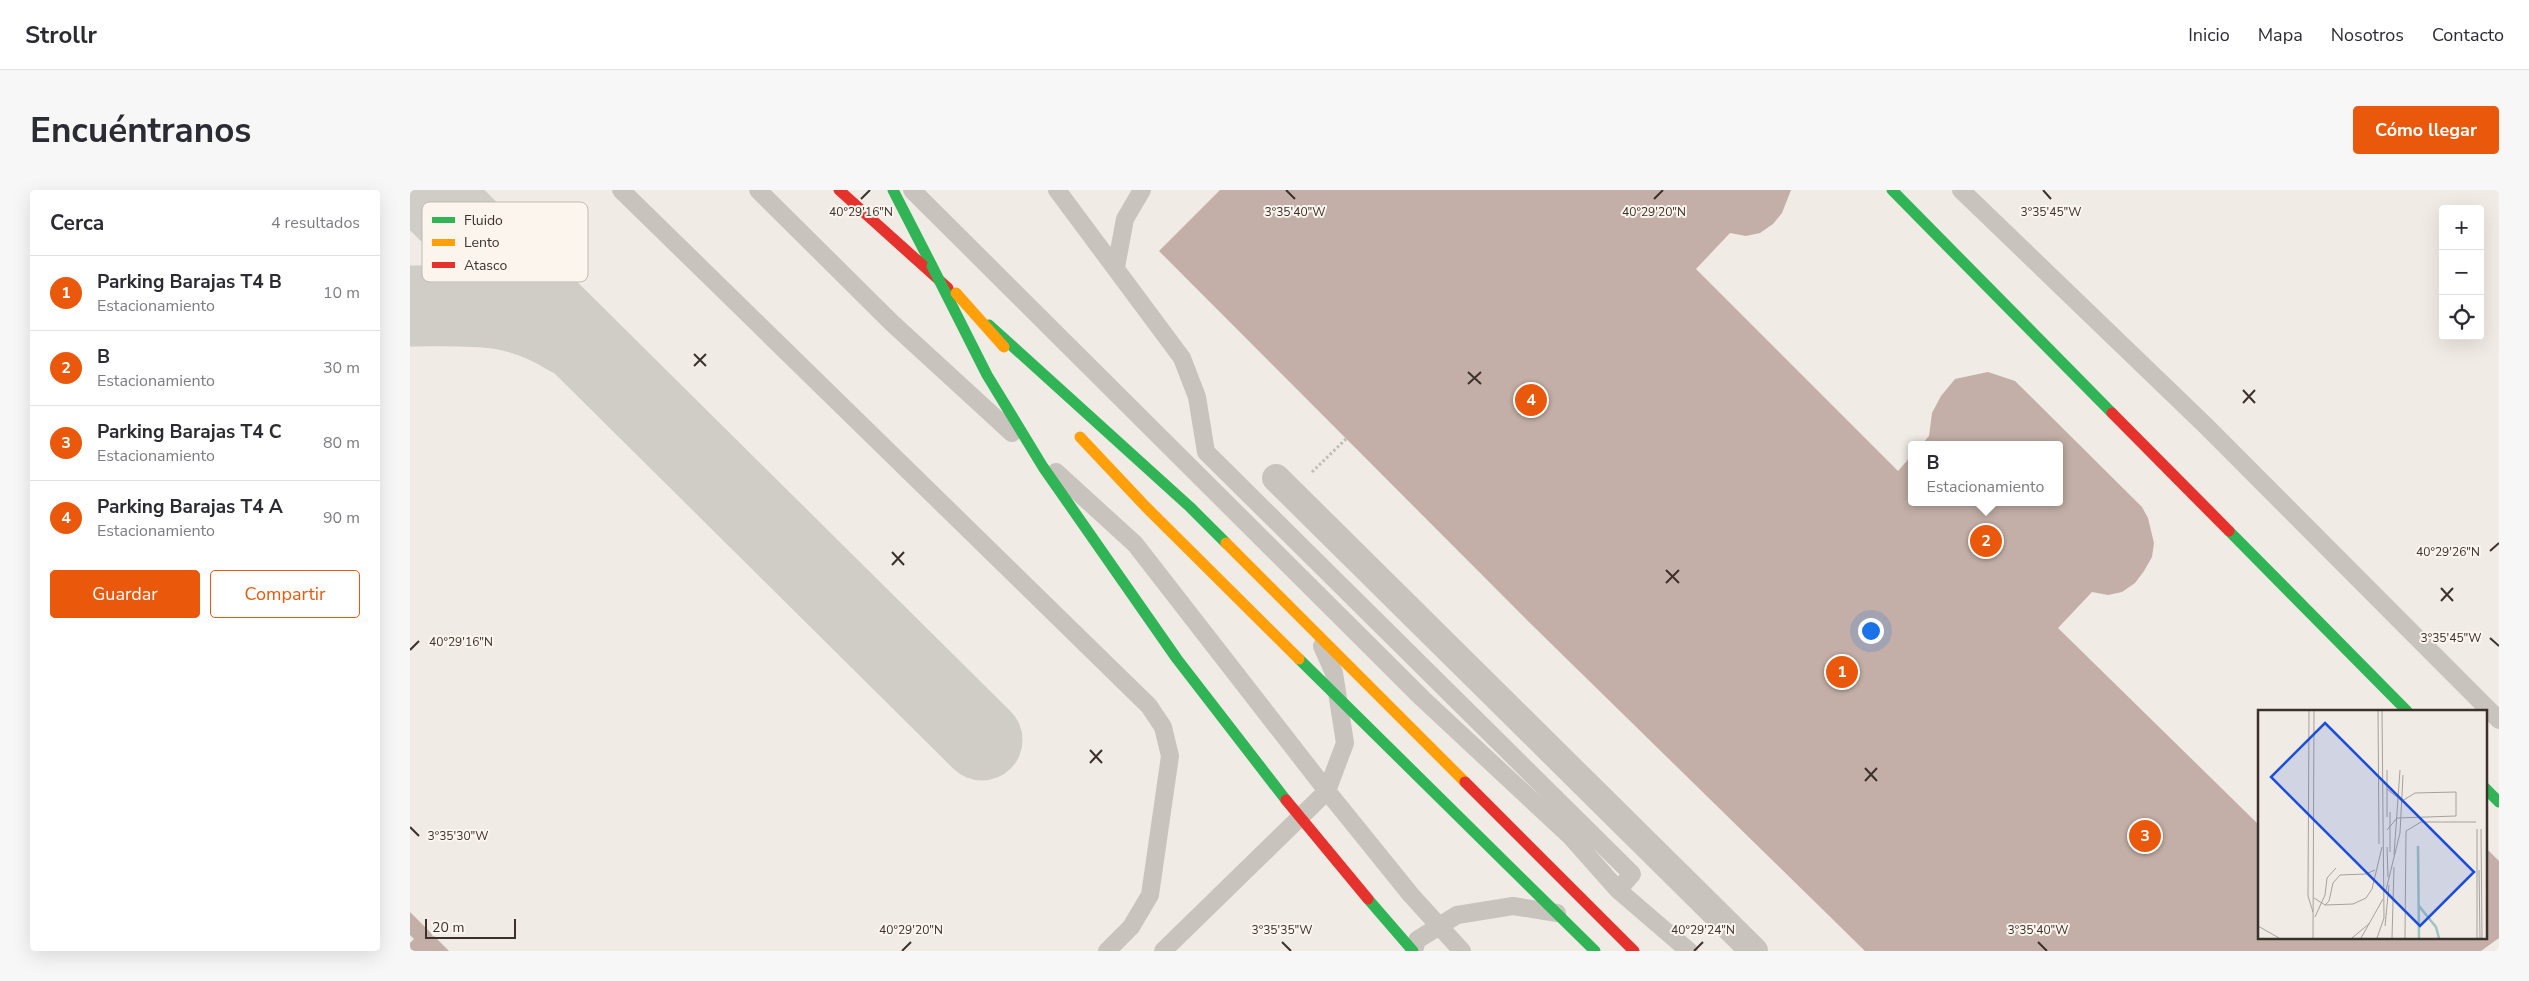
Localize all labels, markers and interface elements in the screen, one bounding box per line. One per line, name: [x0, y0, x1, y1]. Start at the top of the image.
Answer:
text: Strollr: [25, 19, 97, 51]
text: Inicio: [2188, 23, 2230, 47]
text: Mapa: [2258, 23, 2303, 47]
text: Nosotros: [2331, 23, 2404, 47]
text: Contacto: [2432, 23, 2504, 47]
button: Cómo llegar: [2353, 106, 2499, 154]
text: Encuéntranos: [30, 107, 251, 154]
legend: [422, 202, 588, 282]
text: 40°29'16"N: [829, 204, 893, 220]
text: 3°35'40"W: [1264, 204, 1326, 220]
text: 40°29'20"N: [1622, 204, 1686, 220]
text: 3°35'45"W: [2020, 204, 2082, 220]
map controls: [2439, 205, 2484, 340]
button: +: [2439, 205, 2484, 250]
text: Cerca: [50, 209, 104, 237]
text: Fluido: [464, 211, 503, 230]
text: 4 resultados: [271, 212, 360, 234]
text: Lento: [464, 233, 500, 252]
button: −: [2439, 250, 2484, 295]
text: Atasco: [464, 256, 507, 275]
text: Parking Barajas T4 B: [97, 269, 282, 295]
text: 1: [61, 282, 71, 304]
text: 10 m: [323, 282, 360, 304]
text: Estacionamiento: [97, 295, 215, 317]
button: locate: [2439, 295, 2484, 340]
text: B: [97, 344, 110, 370]
text: 2: [61, 357, 71, 379]
text: 30 m: [323, 357, 360, 379]
text: Estacionamiento: [97, 370, 215, 392]
pin: 4: [1515, 381, 1547, 419]
text: Parking Barajas T4 C: [97, 419, 282, 445]
text: 3: [61, 432, 71, 454]
text: 80 m: [323, 432, 360, 454]
popup: [1908, 441, 2063, 506]
text: Estacionamiento: [97, 445, 215, 467]
text: B: [1927, 450, 1940, 476]
text: Estacionamiento: [1927, 476, 2044, 498]
text: Parking Barajas T4 A: [97, 494, 283, 520]
text: 4: [61, 507, 71, 529]
text: 90 m: [323, 507, 360, 529]
text: Estacionamiento: [97, 520, 215, 542]
pin: 2: [1970, 522, 2002, 560]
text: 40°29'26"N: [2416, 544, 2480, 560]
button: Guardar: [50, 570, 200, 618]
button: Compartir: [210, 570, 360, 618]
your location: [1858, 618, 1884, 644]
text: 3°35'45"W: [2420, 630, 2482, 646]
text: 40°29'16"N: [429, 634, 493, 650]
pin: 1: [1826, 653, 1858, 691]
inset map: [2258, 710, 2486, 938]
pin: 3: [2129, 817, 2161, 855]
text: 3°35'30"W: [427, 828, 489, 844]
scale bar: [425, 916, 516, 939]
text: 20 m: [432, 918, 464, 937]
text: 40°29'20"N: [879, 922, 943, 938]
text: 3°35'35"W: [1251, 922, 1313, 938]
text: 40°29'24"N: [1671, 922, 1735, 938]
text: 3°35'40"W: [2007, 922, 2069, 938]

